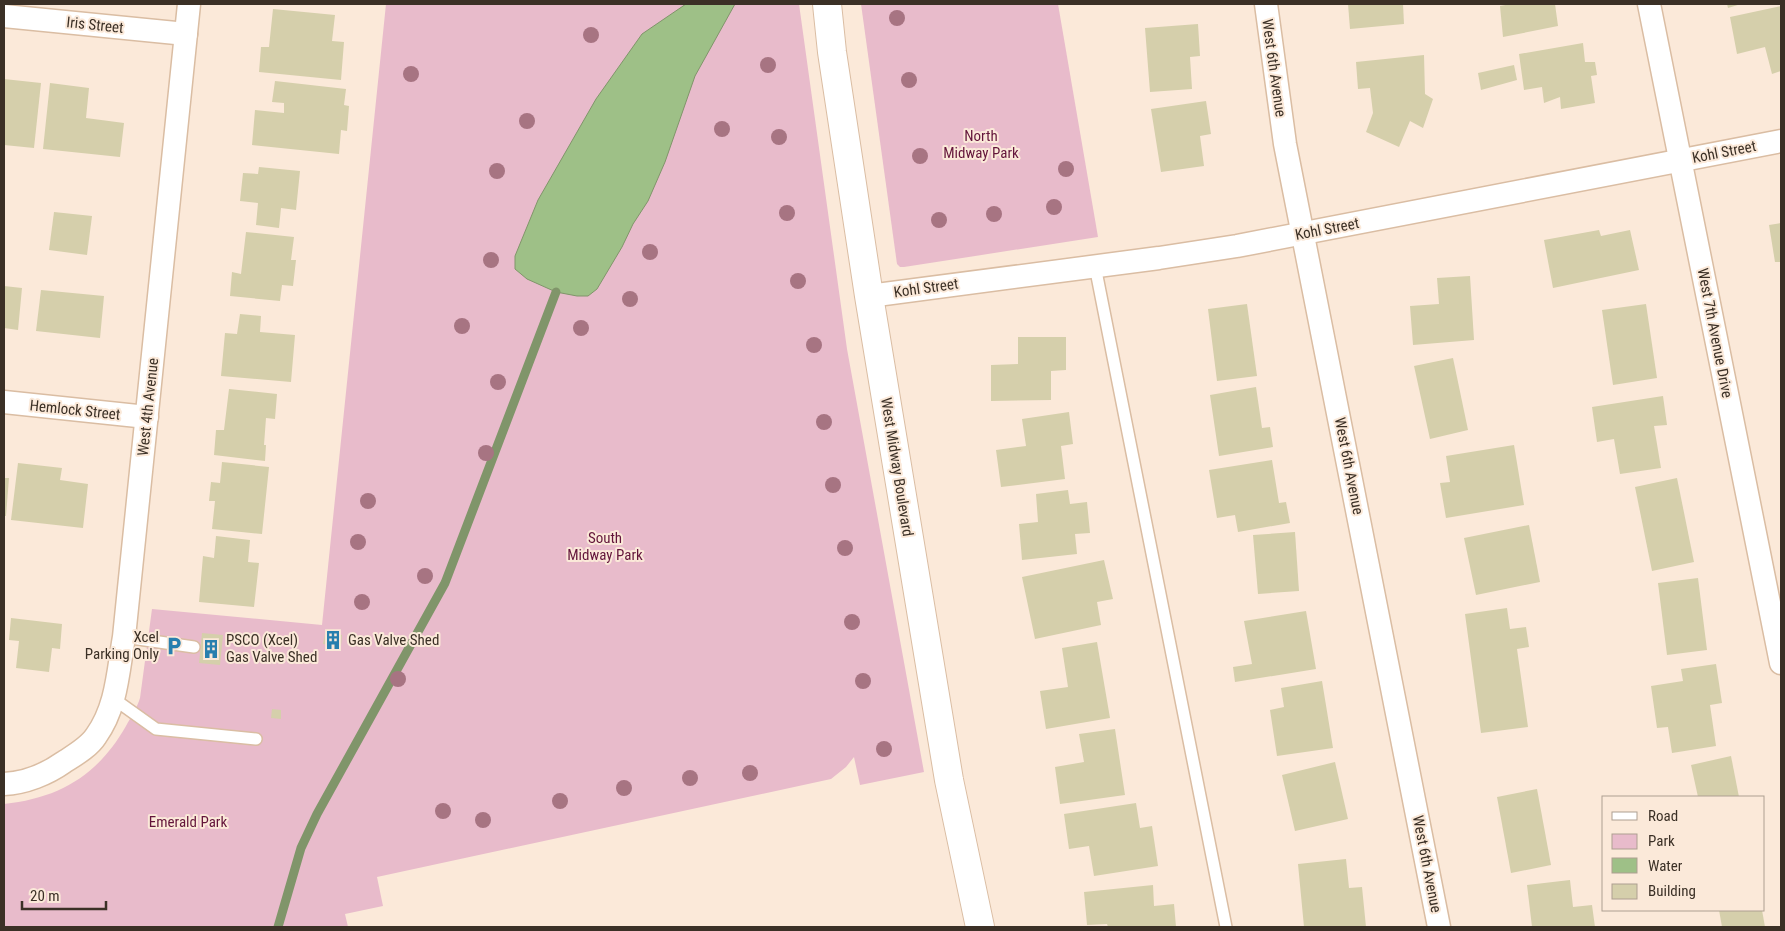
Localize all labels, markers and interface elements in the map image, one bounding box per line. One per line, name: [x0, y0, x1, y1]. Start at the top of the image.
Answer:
street label: Iris Street: [66, 13, 124, 37]
street label: West 6th Avenue: [1258, 18, 1290, 118]
park label: North Midway Park: [943, 127, 1019, 162]
street label: Kohl Street: [1690, 137, 1758, 167]
street label: Kohl Street: [1293, 214, 1361, 244]
street label: West 7th Avenue Drive: [1694, 266, 1736, 400]
street label: Kohl Street: [893, 275, 959, 301]
street label: West 4th Avenue: [134, 357, 162, 457]
street label: Hemlock Street: [29, 396, 121, 424]
street label: West Midway Boulevard: [877, 396, 917, 538]
street label: West 6th Avenue: [1331, 416, 1367, 516]
park label: South Midway Park: [567, 529, 643, 564]
place label: Xcel Parking Only: [85, 628, 159, 663]
building icon: Gas Valve Shed: [322, 629, 344, 651]
place label: PSCO (Xcel) Gas Valve Shed: [226, 631, 317, 666]
place label: Gas Valve Shed: [348, 631, 439, 649]
parking icon: Xcel Parking Only: [163, 635, 185, 657]
building icon: PSCO (Xcel) Gas Valve Shed: [200, 638, 222, 660]
legend: [1602, 796, 1765, 911]
text: Road: [1648, 807, 1678, 825]
park label: Emerald Park: [149, 813, 227, 831]
street label: West 6th Avenue: [1409, 814, 1445, 914]
text: Park: [1648, 832, 1675, 850]
text: Water: [1648, 857, 1683, 875]
scale bar: [22, 878, 106, 910]
text: Building: [1648, 882, 1696, 900]
text: 20 m: [30, 887, 60, 905]

